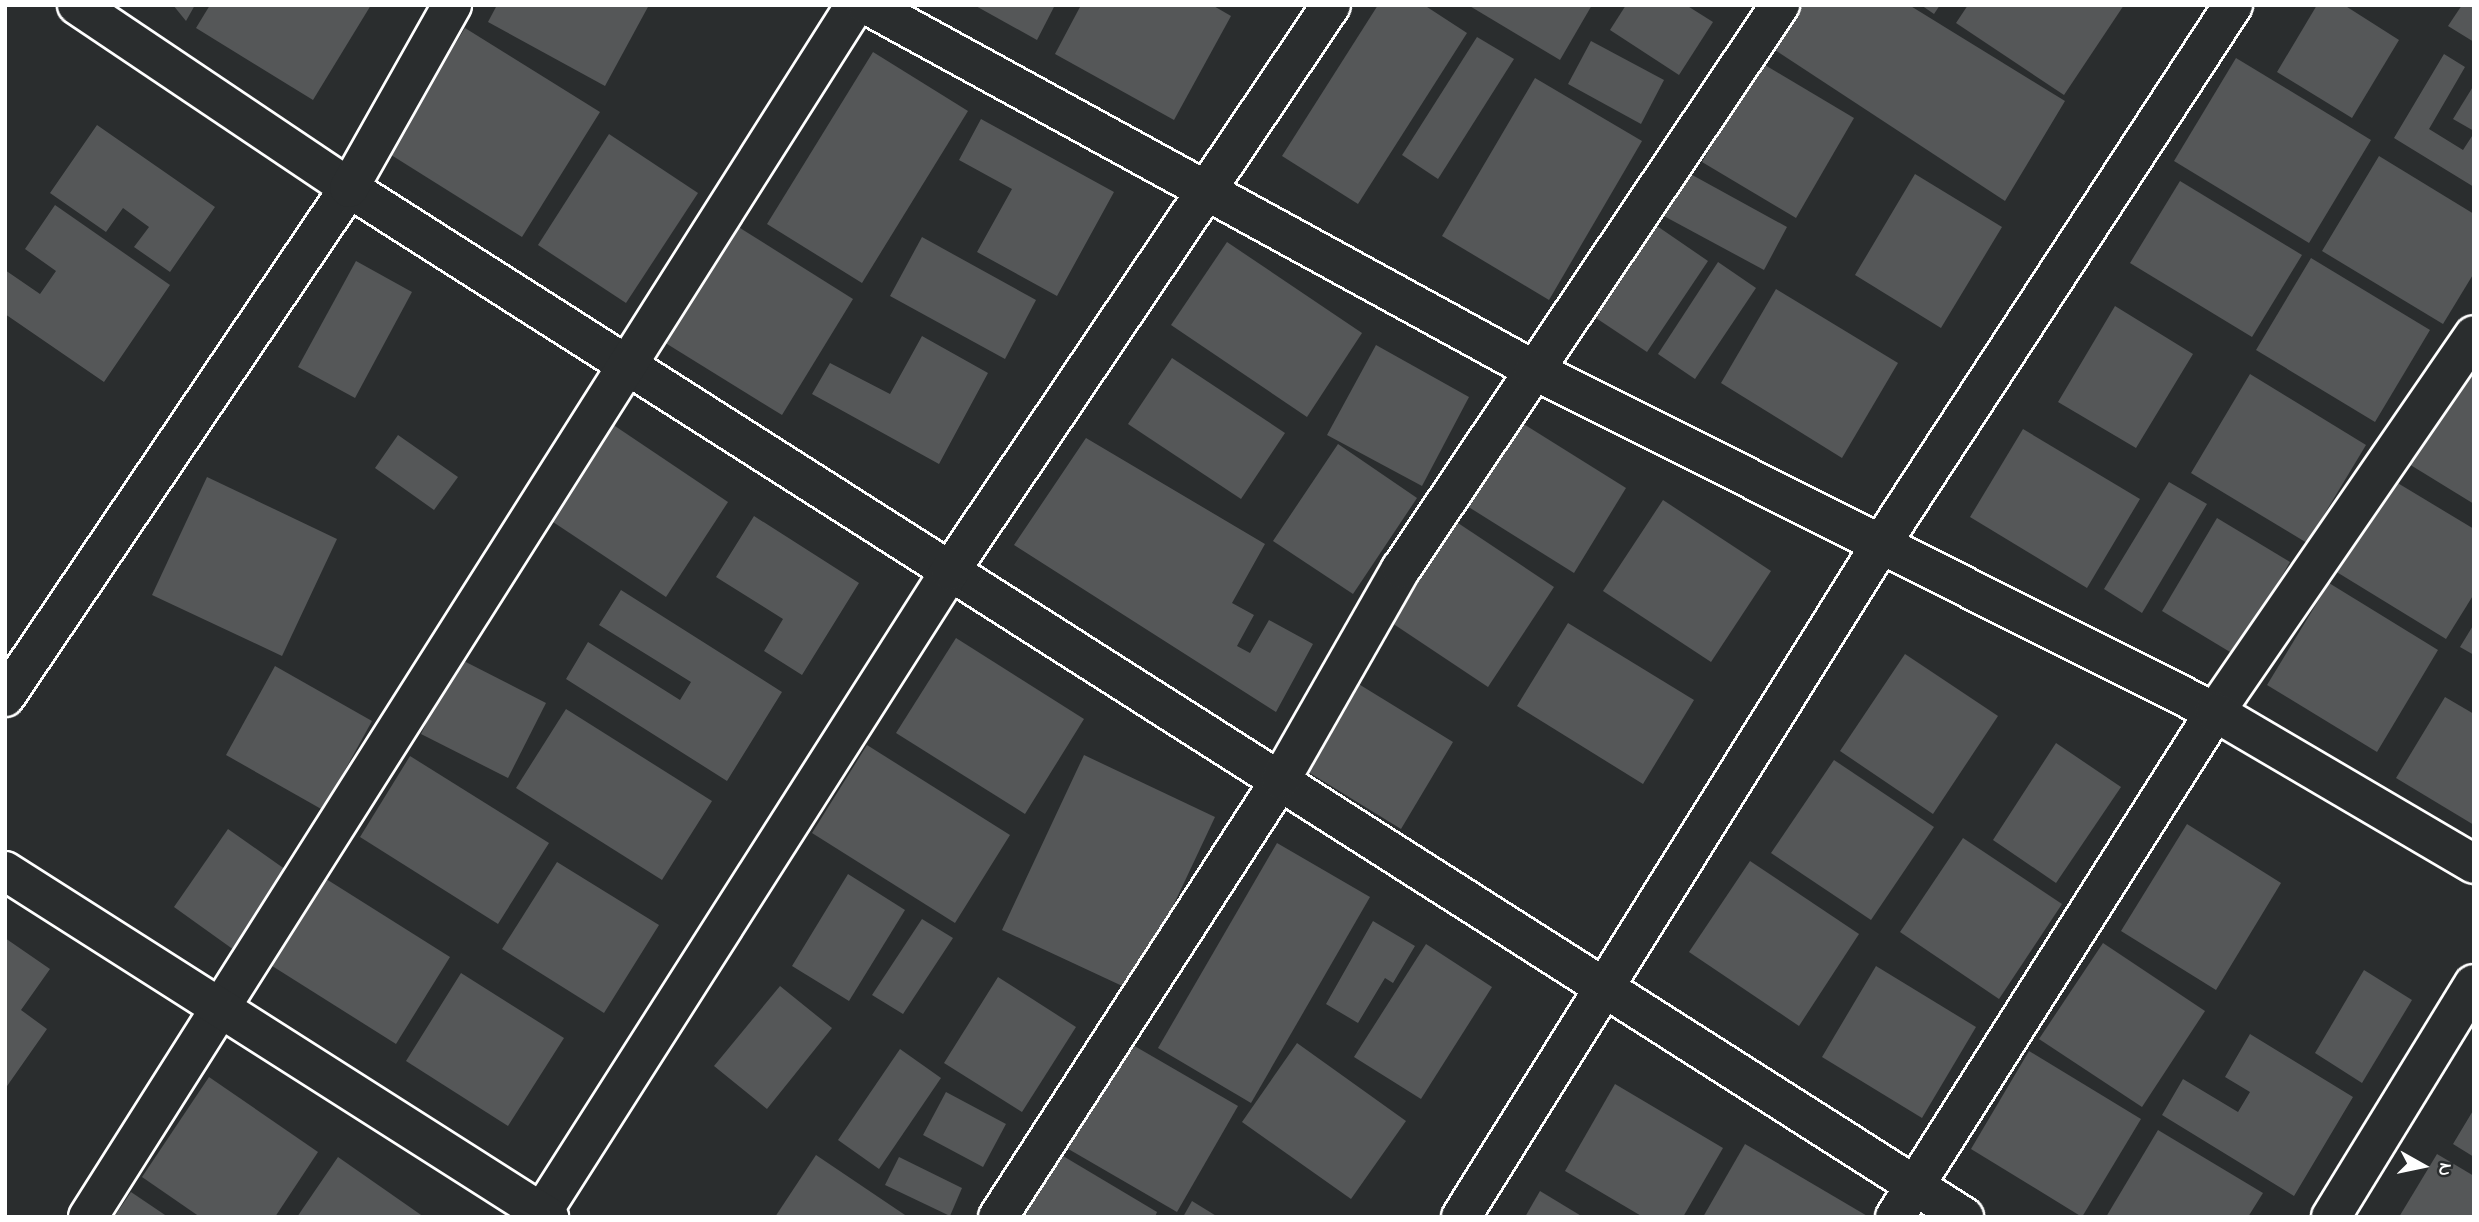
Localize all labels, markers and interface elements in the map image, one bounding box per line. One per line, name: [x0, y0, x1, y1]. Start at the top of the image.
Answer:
north arrow: [2388, 1131, 2458, 1201]
text: N: [2430, 1161, 2459, 1178]

